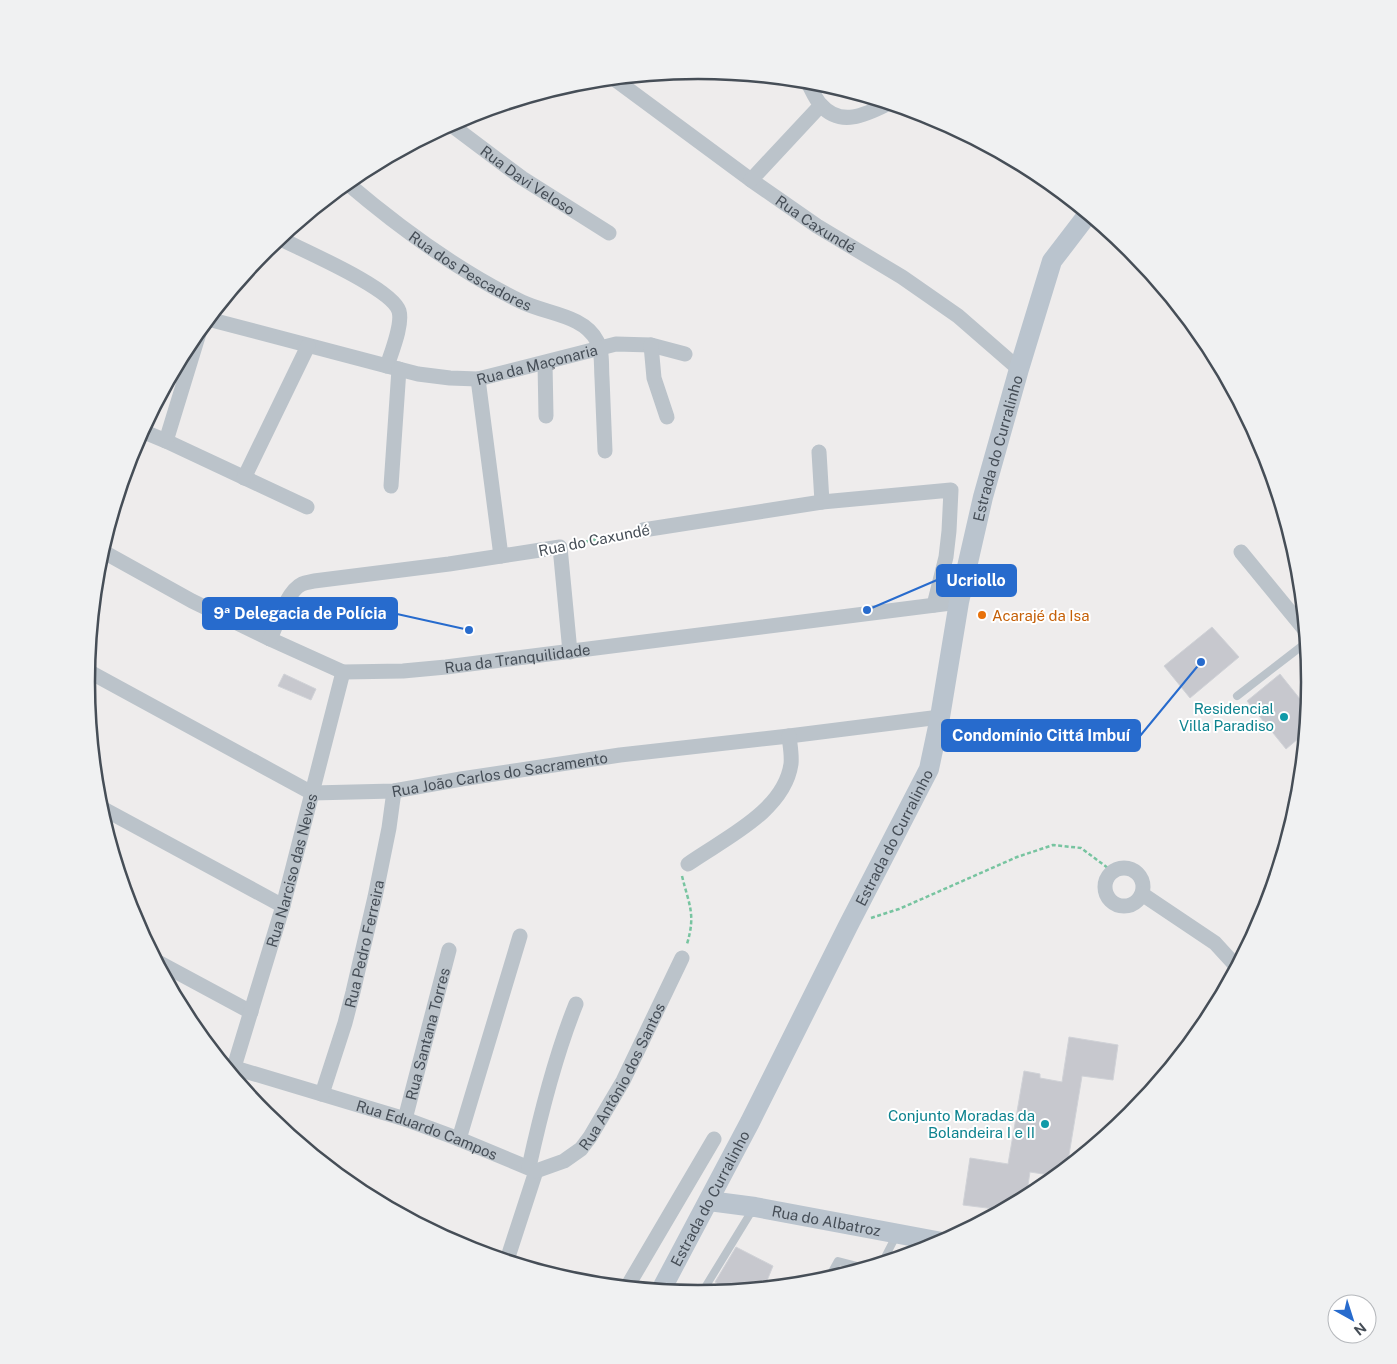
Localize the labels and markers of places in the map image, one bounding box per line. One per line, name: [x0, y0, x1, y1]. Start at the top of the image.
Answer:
callout: Ucriollo: [937, 565, 1016, 596]
callout: 9ª Delegacia de Polícia: [203, 598, 397, 629]
place label: Acarajé da Isa: [992, 607, 1090, 624]
marker: Acarajé da Isa: [976, 609, 988, 621]
place label: Residencial Villa Paradiso: [1179, 700, 1274, 734]
marker: Residencial Villa Paradiso: [1278, 711, 1290, 723]
callout: Condomínio Cittá Imbuí: [942, 720, 1140, 751]
place label: Conjunto Moradas da Bolandeira I e II: [888, 1107, 1035, 1141]
marker: Conjunto Moradas da Bolandeira I e II: [1039, 1118, 1051, 1130]

